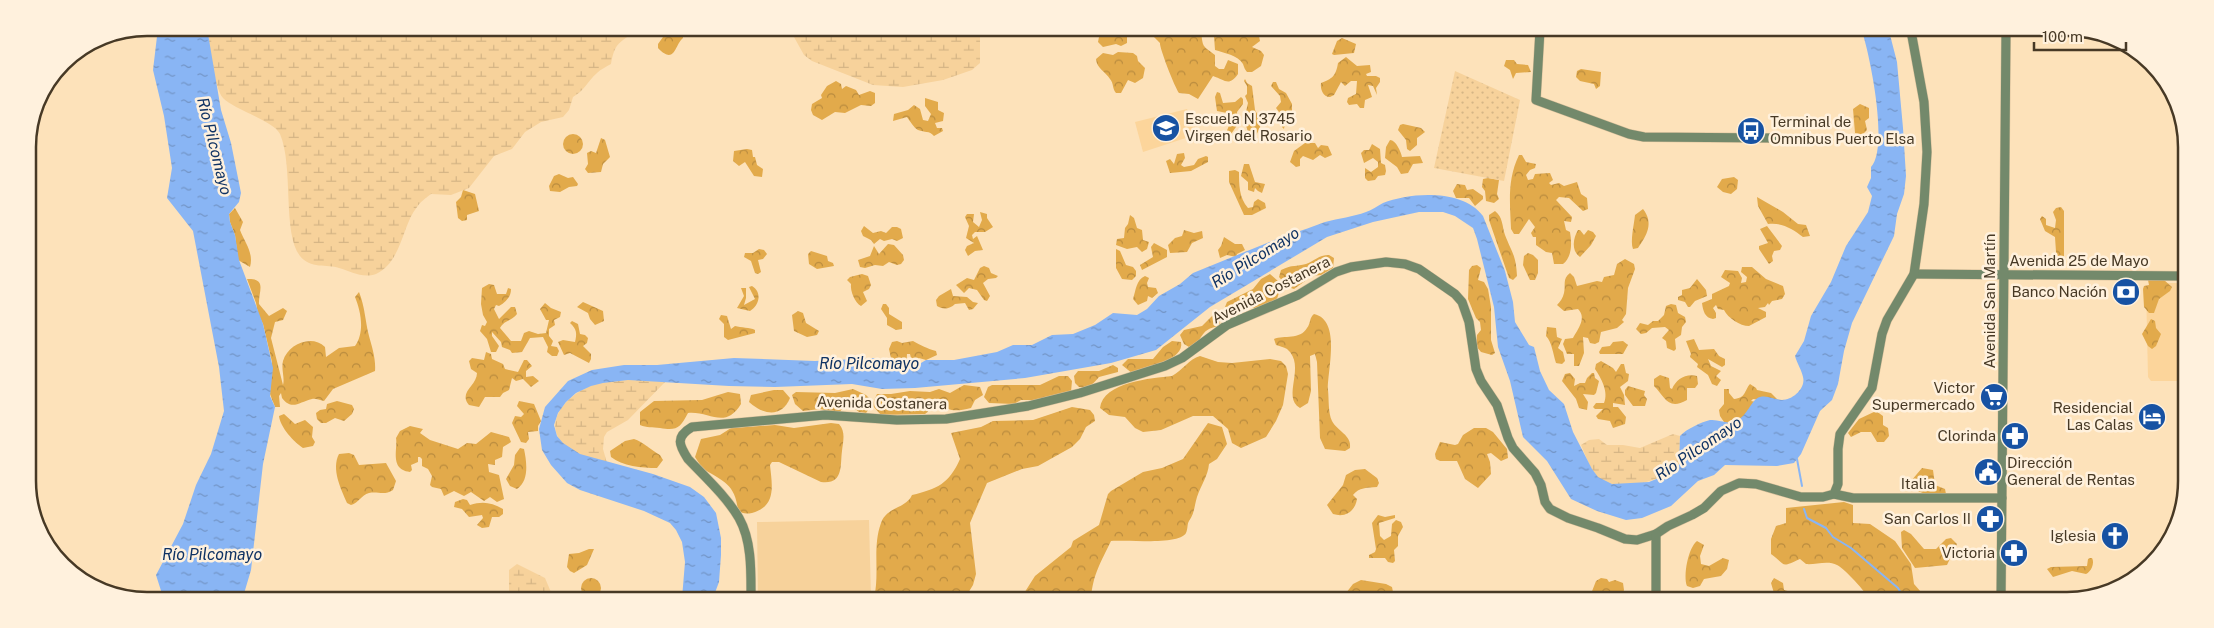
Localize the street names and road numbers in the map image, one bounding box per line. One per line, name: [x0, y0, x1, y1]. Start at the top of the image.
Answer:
street label: Avenida San Martín: [1981, 234, 1998, 368]
street label: Avenida Costanera: [1209, 252, 1333, 327]
street label: Avenida 25 de Mayo: [2009, 252, 2149, 269]
street label: Avenida Costanera: [817, 393, 947, 412]
street label: Italia: [1901, 475, 1935, 492]

